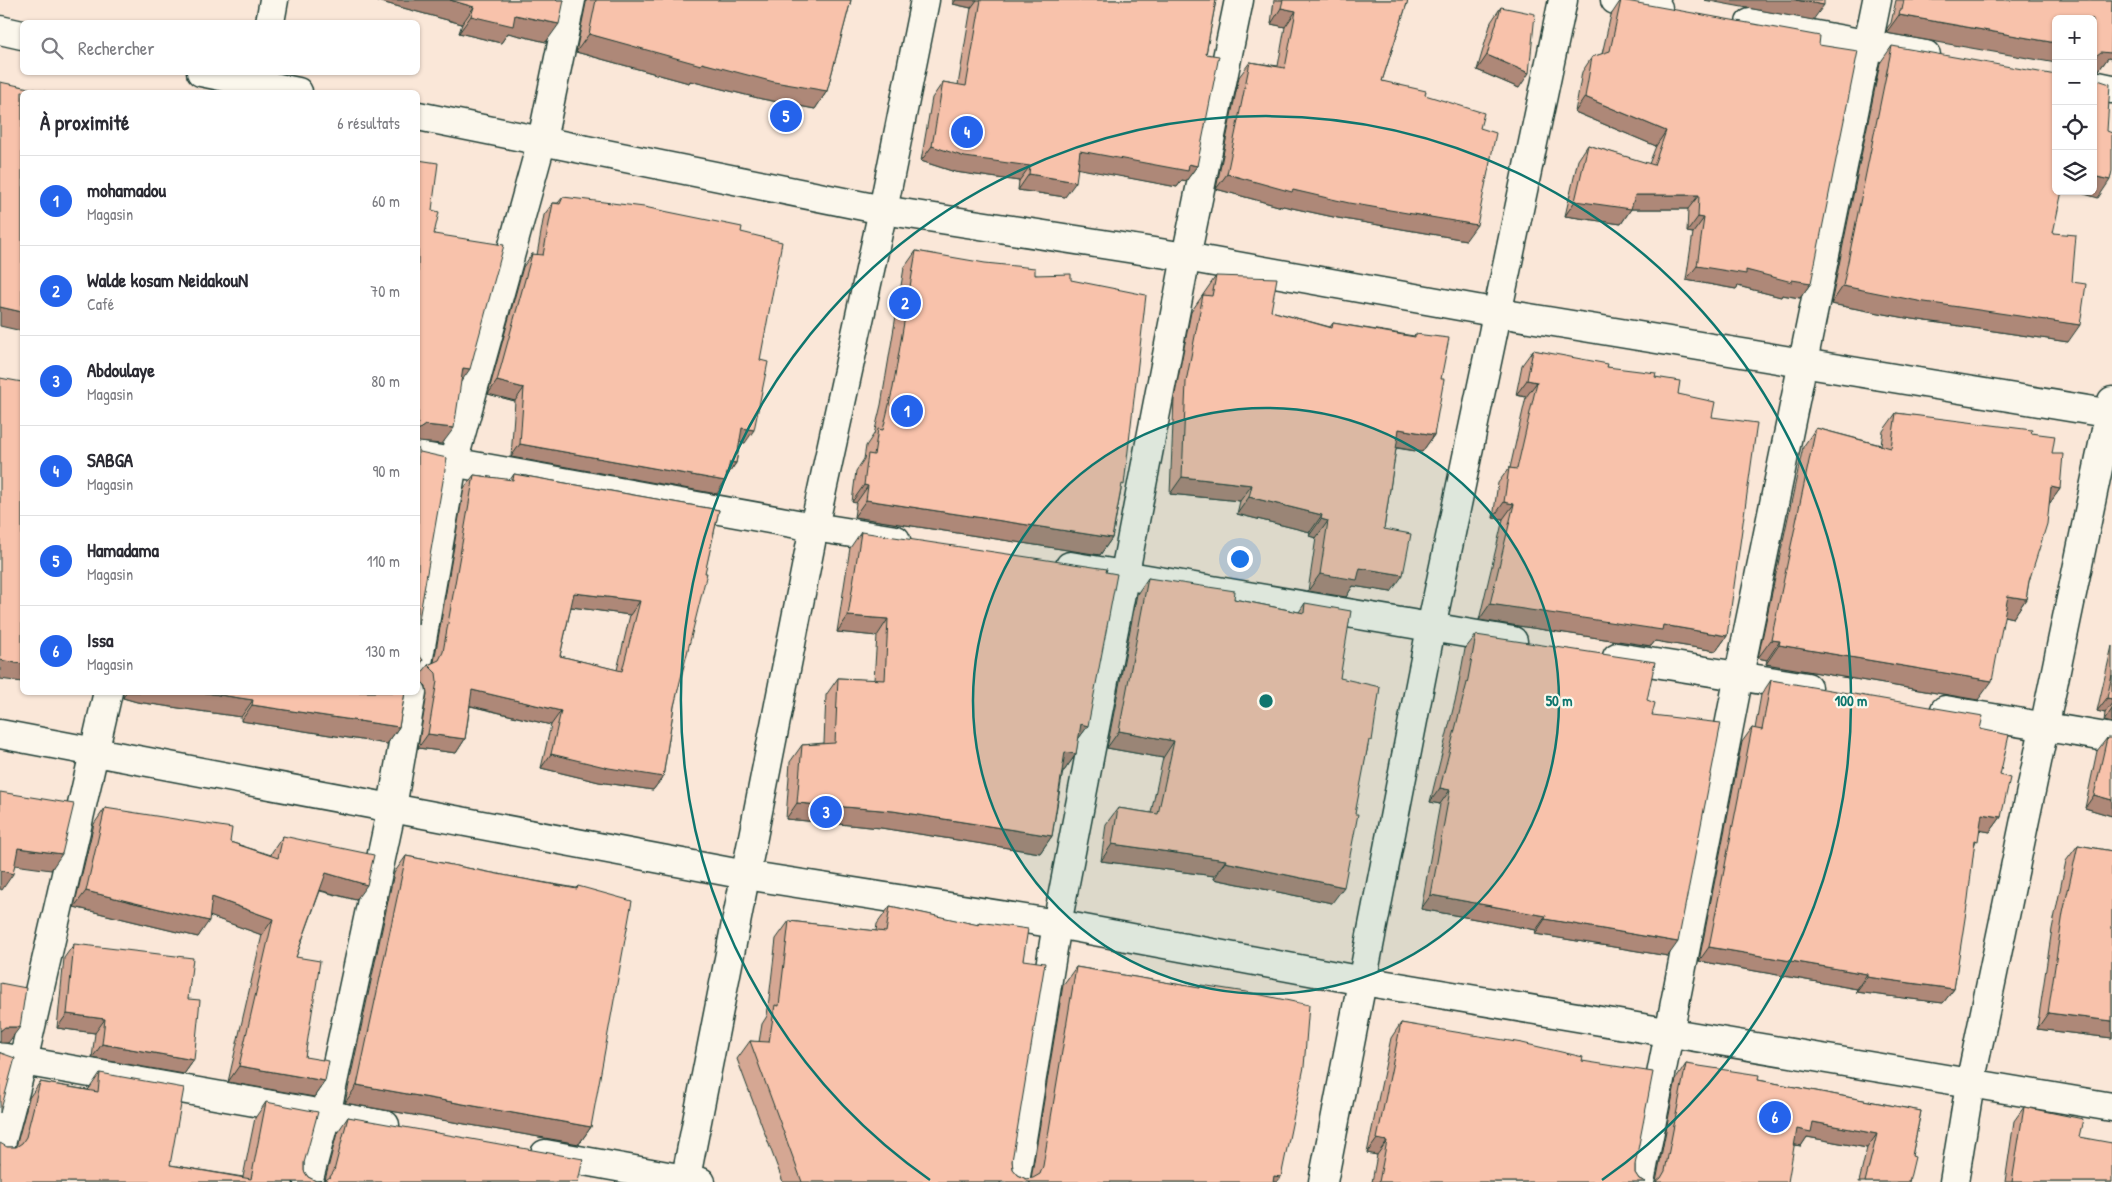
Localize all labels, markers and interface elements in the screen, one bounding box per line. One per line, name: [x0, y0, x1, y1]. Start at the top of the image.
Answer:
map controls: [2052, 15, 2097, 195]
button: +: [2052, 15, 2097, 60]
search box: [20, 20, 420, 75]
icon: search: [38, 34, 66, 62]
text: Rechercher: [78, 35, 155, 61]
button: −: [2052, 60, 2097, 105]
pin: 5: [770, 97, 802, 135]
button: locate: [2052, 105, 2097, 150]
text: À proximité: [40, 108, 129, 137]
text: 6 résultats: [337, 112, 400, 134]
pin: 4: [951, 113, 983, 151]
button: layers: [2052, 150, 2097, 195]
text: mohamadou: [87, 177, 166, 203]
text: 1: [53, 190, 59, 212]
text: 60 m: [372, 190, 400, 212]
text: Magasin: [87, 203, 133, 225]
text: Walde kosam NeidakouN: [87, 267, 248, 293]
text: 2: [52, 280, 60, 302]
text: 70 m: [370, 280, 400, 302]
pin: 2: [889, 284, 921, 322]
text: Café: [87, 293, 114, 315]
text: Abdoulaye: [87, 357, 155, 383]
text: 3: [52, 370, 60, 392]
text: 80 m: [371, 370, 400, 392]
text: Magasin: [87, 383, 133, 405]
pin: 1: [891, 392, 923, 430]
text: SABGA: [87, 447, 133, 473]
text: 4: [53, 460, 59, 482]
text: 90 m: [372, 460, 400, 482]
text: Magasin: [87, 473, 133, 495]
text: Hamadama: [87, 537, 159, 563]
your location: [1227, 546, 1253, 572]
text: 5: [53, 550, 59, 572]
text: 110 m: [367, 550, 400, 572]
text: Magasin: [87, 563, 133, 585]
text: Issa: [87, 627, 114, 653]
text: 6: [53, 640, 59, 662]
text: 130 m: [365, 640, 400, 662]
text: Magasin: [87, 653, 133, 675]
text: 50 m: [1546, 690, 1572, 711]
text: 100 m: [1835, 690, 1867, 711]
centre of rings: [1257, 692, 1275, 710]
pin: 3: [810, 793, 842, 831]
pin: 6: [1759, 1098, 1791, 1136]

